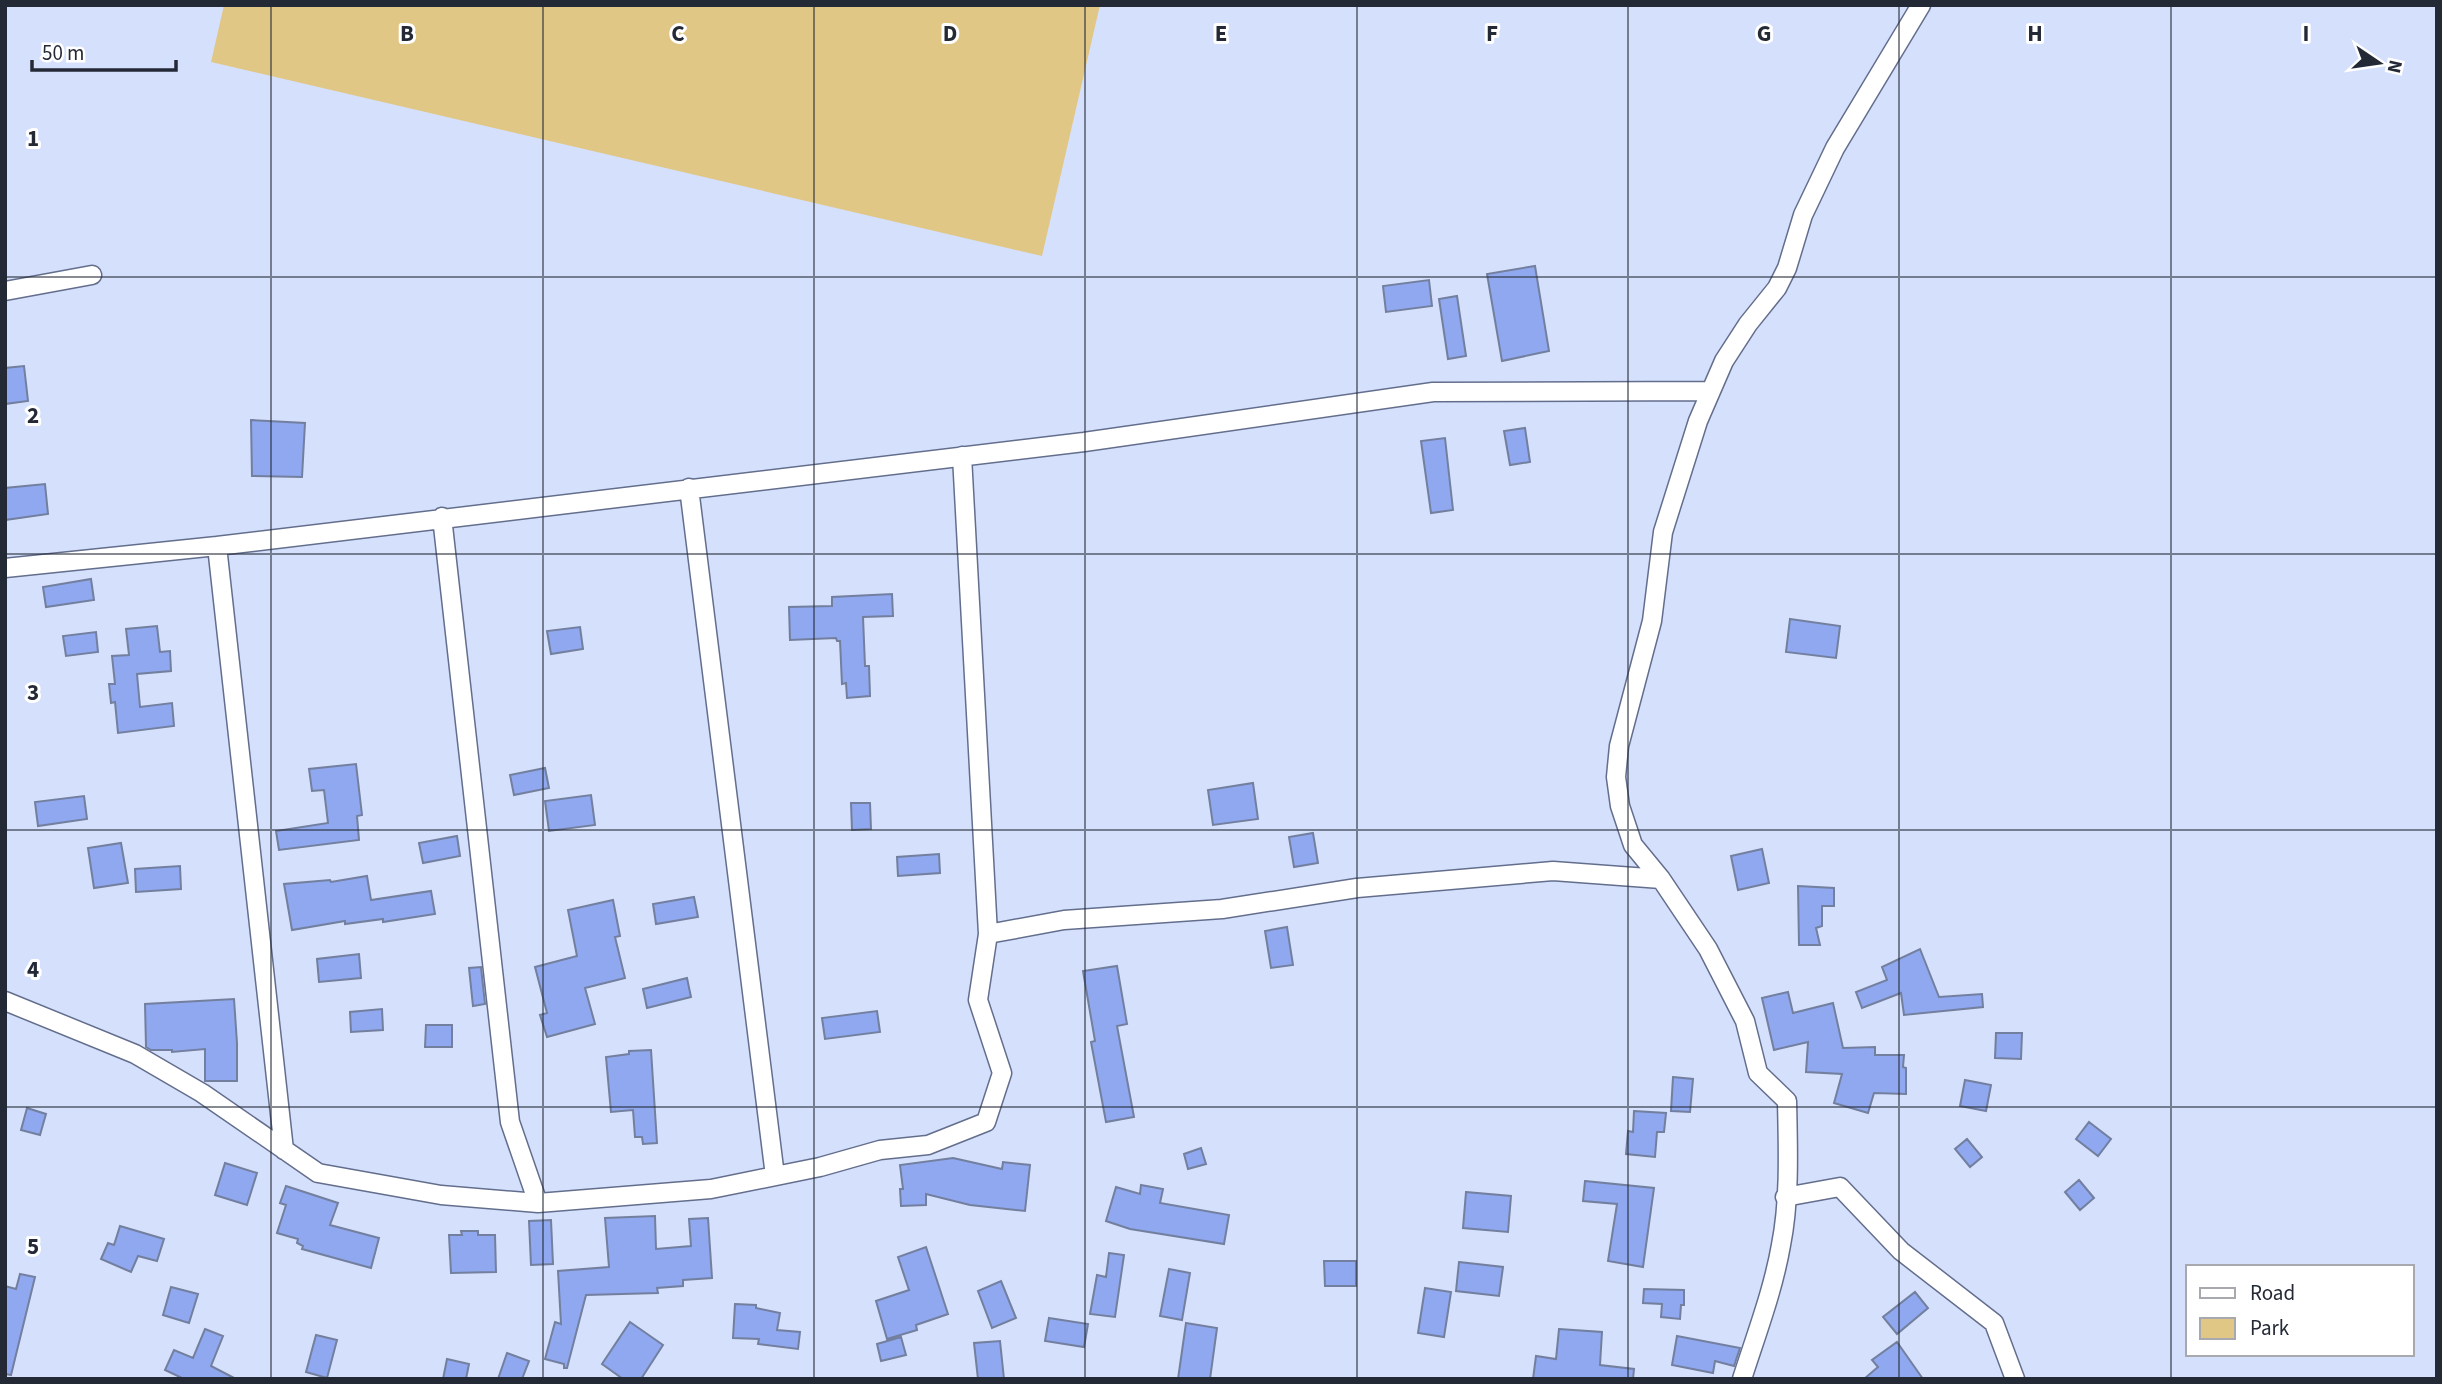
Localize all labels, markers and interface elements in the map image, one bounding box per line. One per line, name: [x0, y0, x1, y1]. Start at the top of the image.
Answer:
text: B: [400, 17, 414, 50]
text: C: [671, 17, 685, 50]
text: D: [943, 17, 957, 50]
text: E: [1215, 17, 1227, 50]
text: F: [1486, 17, 1498, 50]
text: G: [1757, 17, 1771, 50]
text: H: [2027, 17, 2043, 50]
text: I: [2303, 17, 2309, 50]
scale bar: [32, 28, 175, 72]
north arrow: [2344, 28, 2414, 98]
text: 50 m: [42, 38, 84, 68]
text: N: [2380, 57, 2409, 76]
text: 1: [27, 122, 39, 155]
text: 2: [27, 399, 39, 432]
text: 3: [27, 676, 39, 709]
text: 4: [27, 953, 39, 986]
text: 5: [27, 1230, 39, 1263]
legend: [2186, 1265, 2414, 1356]
text: Road: [2250, 1278, 2295, 1308]
text: Park: [2250, 1313, 2290, 1343]

